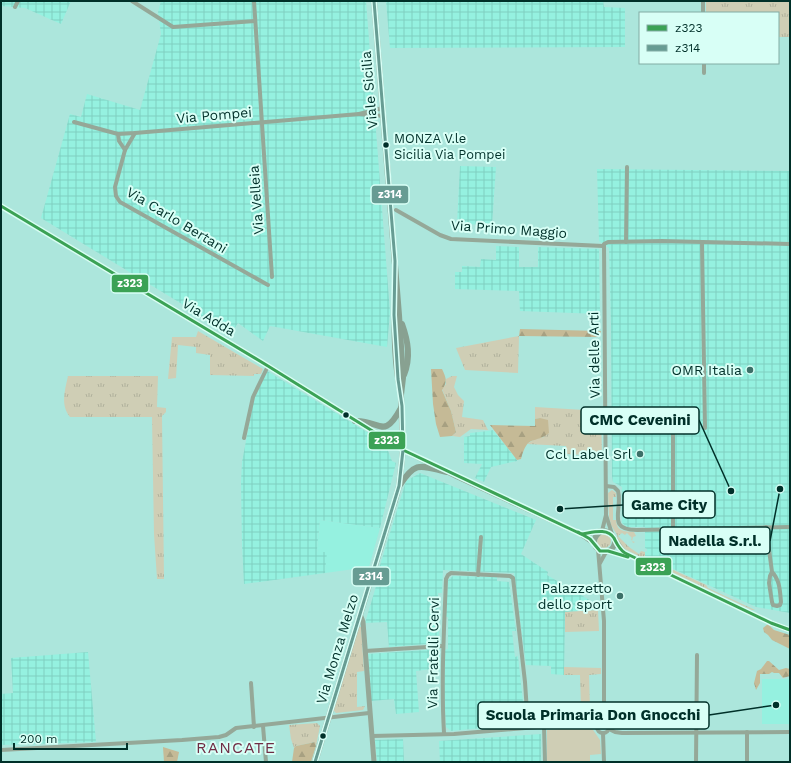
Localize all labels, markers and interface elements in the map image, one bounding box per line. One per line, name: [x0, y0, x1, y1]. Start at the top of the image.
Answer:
legend: [639, 12, 779, 64]
text: z323: [675, 21, 702, 35]
text: z314: [675, 41, 700, 55]
street label: Viale Sicilia: [358, 50, 380, 130]
street label: Via Pompei: [175, 104, 253, 126]
place label: MONZA V.le Sicilia Via Pompei: [394, 131, 505, 162]
marker: MONZA V.le Sicilia Via Pompei: [381, 140, 391, 150]
street label: Via Velleia: [246, 165, 266, 235]
street label: Via Carlo Bertani: [124, 184, 230, 256]
line badge: z314: [371, 185, 409, 204]
text: z314: [378, 188, 402, 201]
street label: Via Primo Maggio: [450, 217, 568, 241]
line badge: z323: [111, 274, 149, 293]
text: z323: [117, 277, 143, 290]
street label: Via Adda: [179, 295, 239, 339]
street label: Via delle Arti: [585, 311, 603, 399]
place label: OMR Italia: [672, 362, 742, 378]
marker: OMR Italia: [745, 365, 755, 375]
callout: CMC Cevenini: [581, 407, 699, 434]
unlabelled marker: [341, 410, 351, 420]
text: CMC Cevenini: [589, 411, 691, 429]
line badge: z323: [368, 431, 406, 450]
text: z323: [374, 434, 400, 447]
place label: Ccl Label Srl: [545, 446, 633, 462]
marker: Ccl Label Srl: [635, 449, 645, 459]
callout: Game City: [623, 491, 715, 518]
text: Game City: [631, 496, 708, 514]
callout: Nadella S.r.l.: [660, 527, 770, 554]
text: Nadella S.r.l.: [668, 532, 762, 550]
line badge: z323: [635, 557, 672, 576]
text: z323: [640, 561, 666, 574]
line badge: z314: [352, 567, 390, 586]
text: z314: [359, 570, 383, 583]
place label: Palazzetto dello sport: [538, 580, 612, 612]
marker: Palazzetto dello sport: [615, 591, 625, 601]
street label: Via Monza Melzo: [313, 592, 361, 706]
street label: Via Fratelli Cervi: [424, 597, 442, 709]
callout: Scuola Primaria Don Gnocchi: [478, 702, 709, 729]
text: Scuola Primaria Don Gnocchi: [486, 706, 700, 724]
scale bar: [14, 725, 127, 751]
unlabelled marker: [318, 731, 328, 741]
text: 200 m: [20, 732, 57, 746]
district label: RANCATE: [196, 738, 276, 757]

